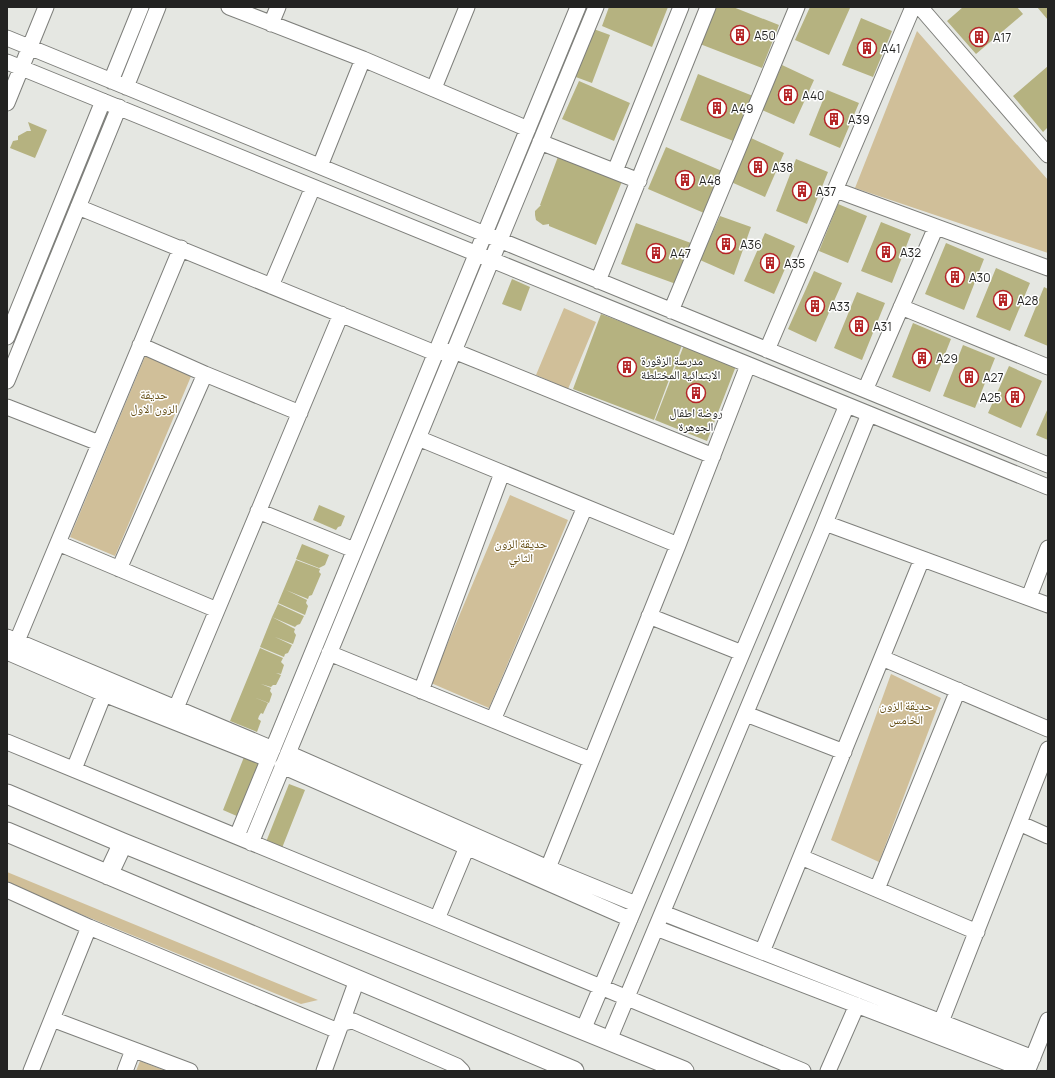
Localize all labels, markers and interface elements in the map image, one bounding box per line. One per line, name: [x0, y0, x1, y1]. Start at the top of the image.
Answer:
building icon: A50: [729, 24, 751, 46]
building icon: A17: [968, 26, 990, 48]
place label: A50: [754, 27, 776, 44]
place label: A17: [993, 29, 1011, 46]
building icon: A41: [856, 37, 878, 59]
place label: A41: [881, 40, 901, 57]
building icon: A40: [777, 84, 799, 106]
place label: A40: [802, 87, 824, 104]
building icon: A49: [706, 97, 728, 119]
place label: A49: [731, 100, 753, 117]
building icon: A39: [823, 108, 845, 130]
place label: A39: [848, 111, 870, 128]
building icon: A38: [747, 156, 769, 178]
place label: A38: [772, 159, 793, 176]
building icon: A48: [674, 169, 696, 191]
place label: A48: [699, 172, 721, 189]
building icon: A37: [791, 180, 813, 202]
place label: A37: [816, 183, 836, 200]
building icon: A36: [715, 233, 737, 255]
place label: A36: [740, 236, 762, 253]
building icon: A32: [875, 241, 897, 263]
building icon: A47: [645, 242, 667, 264]
place label: A32: [900, 244, 921, 261]
place label: A47: [670, 245, 691, 262]
building icon: A35: [759, 252, 781, 274]
place label: A35: [784, 255, 805, 272]
building icon: A30: [944, 266, 966, 288]
place label: A30: [969, 269, 991, 286]
building icon: A28: [992, 289, 1014, 311]
place label: A28: [1017, 292, 1038, 309]
building icon: A33: [804, 295, 826, 317]
place label: A33: [829, 298, 850, 315]
building icon: A31: [848, 315, 870, 337]
place label: A31: [873, 318, 892, 335]
building icon: A29: [911, 347, 933, 369]
place label: A29: [936, 350, 958, 367]
place label: مدرسة الزقورة الابتدائية المختلطة: [641, 352, 720, 383]
building icon: مدرسة الزقورة الابتدائية المختلطة: [616, 356, 638, 378]
building icon: A27: [958, 366, 980, 388]
place label: A27: [983, 369, 1003, 386]
building icon: روضة اطفال الجوهرة: [685, 382, 707, 404]
park label: حديقة الزون الاول: [130, 386, 178, 417]
building icon: A25: [1004, 386, 1026, 408]
place label: A25: [980, 389, 1001, 406]
place label: روضة اطفال الجوهرة: [669, 404, 723, 435]
park label: حديقة الزون الثاني: [495, 535, 548, 568]
park label: حديقة الزون الخامس: [880, 697, 933, 728]

